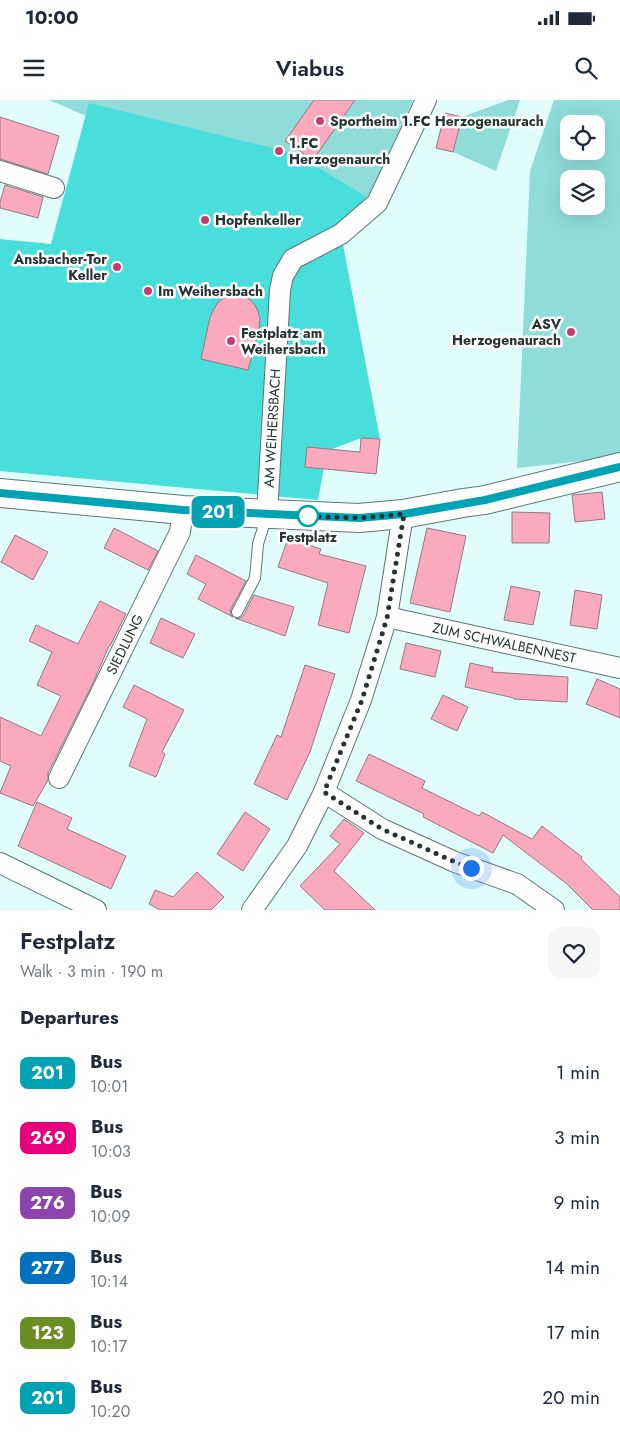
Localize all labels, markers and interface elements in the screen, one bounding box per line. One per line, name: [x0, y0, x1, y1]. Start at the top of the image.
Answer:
text: 10:00: [25, 4, 79, 31]
text: Viabus: [276, 52, 344, 84]
icon: menu: [20, 54, 48, 82]
icon: search: [572, 54, 600, 82]
place label: Sportheim 1.FC Herzogenaurach: [330, 111, 544, 131]
marker: Sportheim 1.FC Herzogenaurach: [314, 115, 326, 127]
map controls: [560, 115, 605, 215]
button: locate: [560, 115, 605, 160]
place label: 1.FC Herzogenaurch: [289, 133, 390, 169]
marker: 1.FC Herzogenaurch: [273, 145, 285, 157]
button: layers: [560, 170, 605, 215]
place label: Hopfenkeller: [215, 210, 301, 230]
marker: Hopfenkeller: [199, 214, 211, 226]
place label: Ansbacher-Tor Keller: [13, 249, 107, 285]
marker: Ansbacher-Tor Keller: [111, 261, 123, 273]
place label: Im Weihersbach: [158, 281, 263, 301]
marker: Im Weihersbach: [142, 285, 154, 297]
place label: ASV Herzogenaurach: [452, 314, 562, 350]
place label: Festplatz am Weihersbach: [241, 323, 326, 359]
marker: ASV Herzogenaurach: [565, 326, 577, 338]
marker: Festplatz am Weihersbach: [225, 335, 237, 347]
street label: AM WEIHERSBACH: [259, 368, 285, 488]
line badge: 201: [189, 496, 247, 528]
text: 201: [202, 499, 234, 525]
marker: Festplatz: [297, 505, 319, 527]
place label: Festplatz: [279, 527, 338, 547]
street label: SIEDLUNG: [101, 611, 148, 678]
street label: ZUM SCHWALBENNEST: [431, 617, 578, 668]
your location: [459, 856, 484, 881]
text: Festplatz: [20, 923, 115, 958]
button: heart: [548, 927, 600, 979]
text: Walk · 3 min · 190 m: [20, 960, 163, 983]
text: Departures: [20, 1004, 119, 1031]
text: Bus: [90, 1048, 122, 1075]
text: 1 min: [556, 1059, 600, 1086]
text: 201: [31, 1060, 64, 1086]
text: 10:01: [90, 1075, 128, 1098]
text: Bus: [91, 1113, 123, 1140]
text: 3 min: [554, 1124, 600, 1151]
text: 269: [30, 1125, 66, 1151]
text: 10:03: [91, 1140, 131, 1163]
text: Bus: [90, 1178, 122, 1205]
text: 9 min: [554, 1189, 600, 1216]
text: 276: [30, 1190, 65, 1216]
text: 10:09: [90, 1205, 130, 1228]
text: Bus: [90, 1243, 122, 1270]
text: 14 min: [545, 1254, 600, 1281]
text: 277: [31, 1255, 64, 1281]
text: 10:14: [90, 1270, 128, 1293]
text: Bus: [90, 1308, 122, 1335]
text: 17 min: [546, 1319, 600, 1346]
text: 123: [31, 1320, 64, 1346]
text: 10:17: [90, 1335, 127, 1358]
text: Bus: [90, 1373, 122, 1400]
text: 20 min: [542, 1384, 600, 1411]
text: 201: [31, 1385, 64, 1411]
text: 10:20: [90, 1400, 130, 1423]

